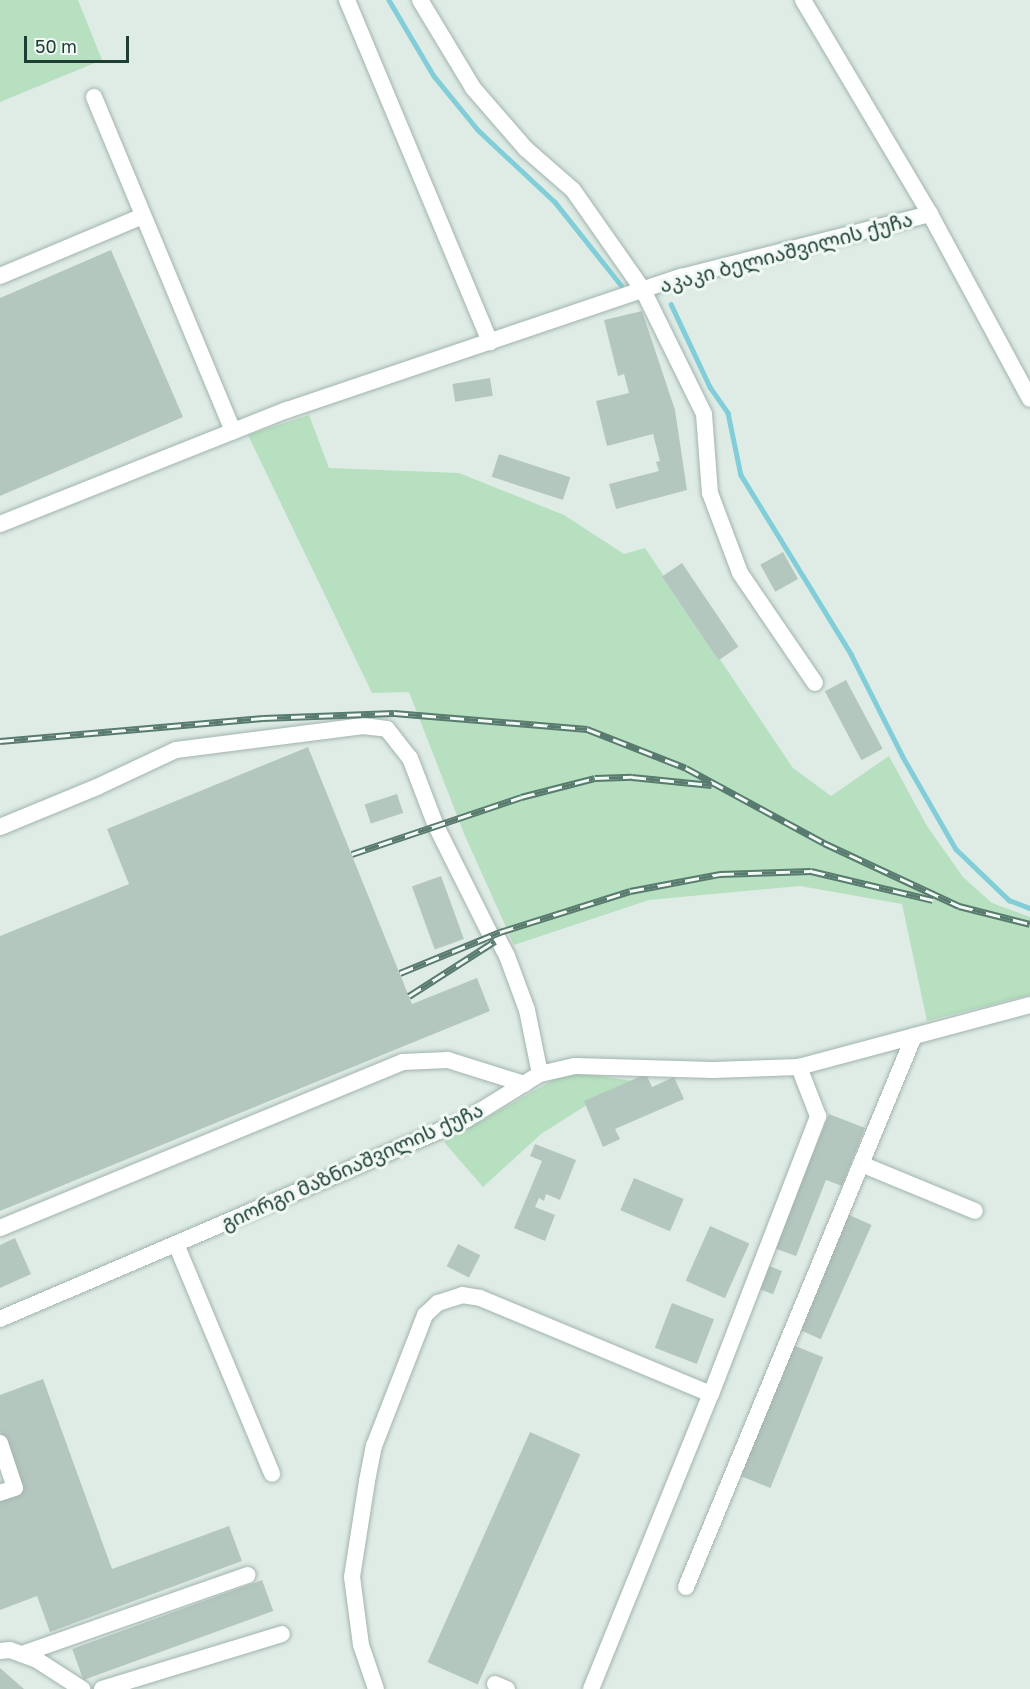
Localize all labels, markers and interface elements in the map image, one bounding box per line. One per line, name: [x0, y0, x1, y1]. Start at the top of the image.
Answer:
scale bar: [27, 24, 132, 62]
text: 50 m: [35, 35, 77, 57]
street label: აკაკი ბელიაშვილის ქუჩა: [657, 207, 915, 297]
street label: გიორგი მაზნიაშვილის ქუჩა: [217, 1097, 487, 1235]

